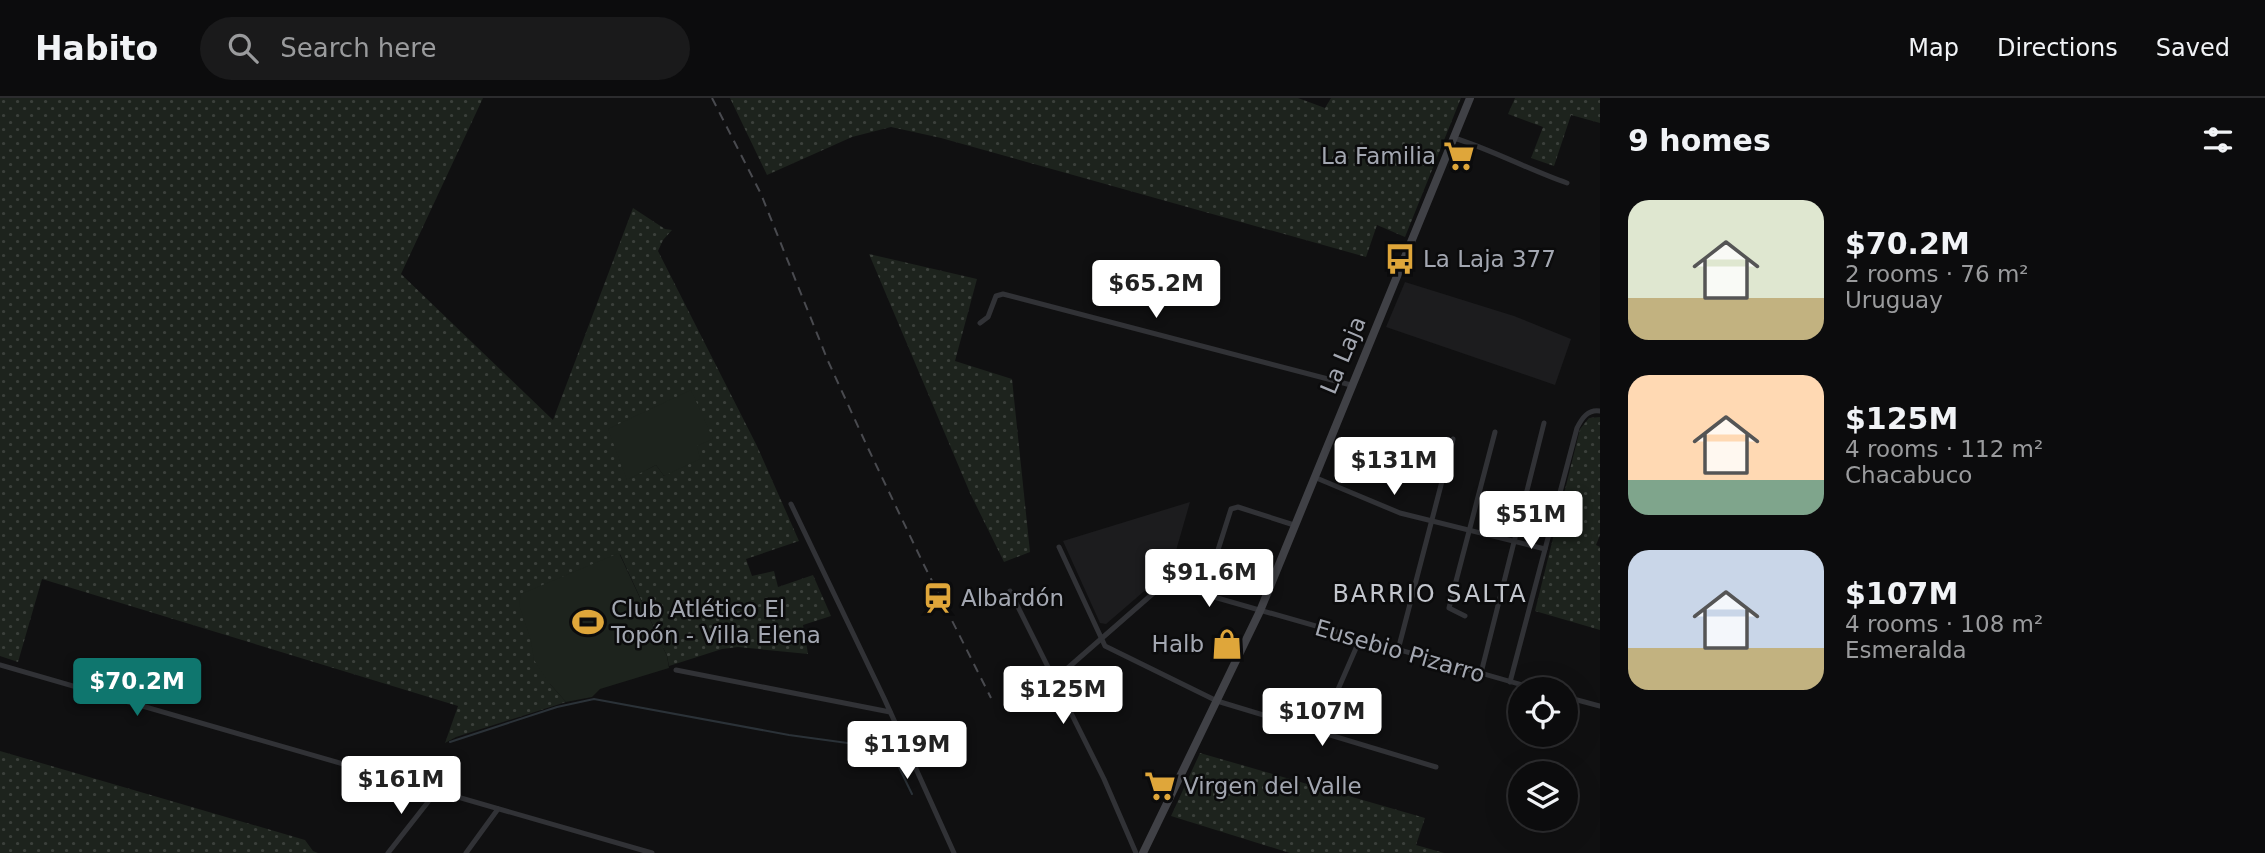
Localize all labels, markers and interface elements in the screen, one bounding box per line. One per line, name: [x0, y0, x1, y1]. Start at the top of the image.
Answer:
search box: [200, 17, 690, 80]
text: Habito: [35, 29, 158, 68]
icon: search: [224, 29, 262, 67]
text: Search here: [280, 33, 436, 63]
text: Map: [1908, 34, 1959, 62]
text: Directions: [1997, 34, 2118, 62]
text: Saved: [2156, 34, 2230, 62]
icon: filters: [2199, 121, 2237, 159]
text: 9 homes: [1628, 123, 1771, 158]
supermarket icon: La Familia: [1442, 139, 1476, 173]
place label: La Familia: [1321, 143, 1436, 169]
text: $70.2M: [1845, 226, 1970, 261]
icon: home: [1684, 228, 1768, 312]
bus stop icon: La Laja 377: [1383, 242, 1417, 276]
place label: La Laja 377: [1423, 246, 1556, 272]
pin: $65.2M: [1099, 260, 1213, 320]
text: 2 rooms · 76 m²: [1845, 261, 2029, 287]
text: $65.2M: [1108, 270, 1204, 296]
text: Uruguay: [1845, 287, 1943, 313]
street label: La Laja: [1315, 312, 1371, 398]
text: $125M: [1845, 401, 1958, 436]
icon: home: [1684, 403, 1768, 487]
text: 4 rooms · 112 m²: [1845, 436, 2043, 462]
pin: $131M: [1345, 438, 1443, 497]
text: $131M: [1351, 447, 1437, 473]
text: Chacabuco: [1845, 462, 1972, 488]
pin: $51M: [1490, 491, 1572, 551]
text: $51M: [1496, 501, 1566, 527]
pin: $91.6M: [1152, 550, 1266, 609]
text: $91.6M: [1161, 559, 1257, 585]
text: $107M: [1845, 576, 1958, 611]
icon: home: [1684, 578, 1768, 662]
district label: BARRIO SALTA: [1332, 580, 1528, 608]
station icon: Albardón: [921, 581, 955, 615]
place label: Albardón: [961, 585, 1064, 611]
place label: Club Atlético El Topón - Villa Elena: [610, 596, 821, 648]
sports icon: Club Atlético El Topón - Villa Elena: [571, 605, 605, 639]
text: 4 rooms · 108 m²: [1845, 611, 2043, 637]
street label: Eusebio Pizarro: [1312, 614, 1488, 688]
shop icon: Halb: [1210, 627, 1244, 661]
place label: Halb: [1152, 631, 1204, 657]
text: Esmeralda: [1845, 637, 1967, 663]
pin: $70.2M: [80, 658, 194, 718]
pin: $125M: [1014, 666, 1112, 726]
text: $70.2M: [89, 668, 185, 694]
text: $125M: [1020, 676, 1106, 702]
map controls: [1508, 677, 1578, 831]
button: locate: [1508, 677, 1578, 747]
pin: $107M: [1273, 688, 1371, 748]
text: $107M: [1279, 698, 1365, 724]
pin: $119M: [858, 722, 956, 781]
text: $119M: [864, 731, 950, 757]
pin: $161M: [352, 756, 450, 816]
button: layers: [1508, 761, 1578, 831]
text: $161M: [358, 766, 444, 792]
supermarket icon: Virgen del Valle: [1143, 769, 1177, 803]
place label: Virgen del Valle: [1183, 773, 1362, 799]

